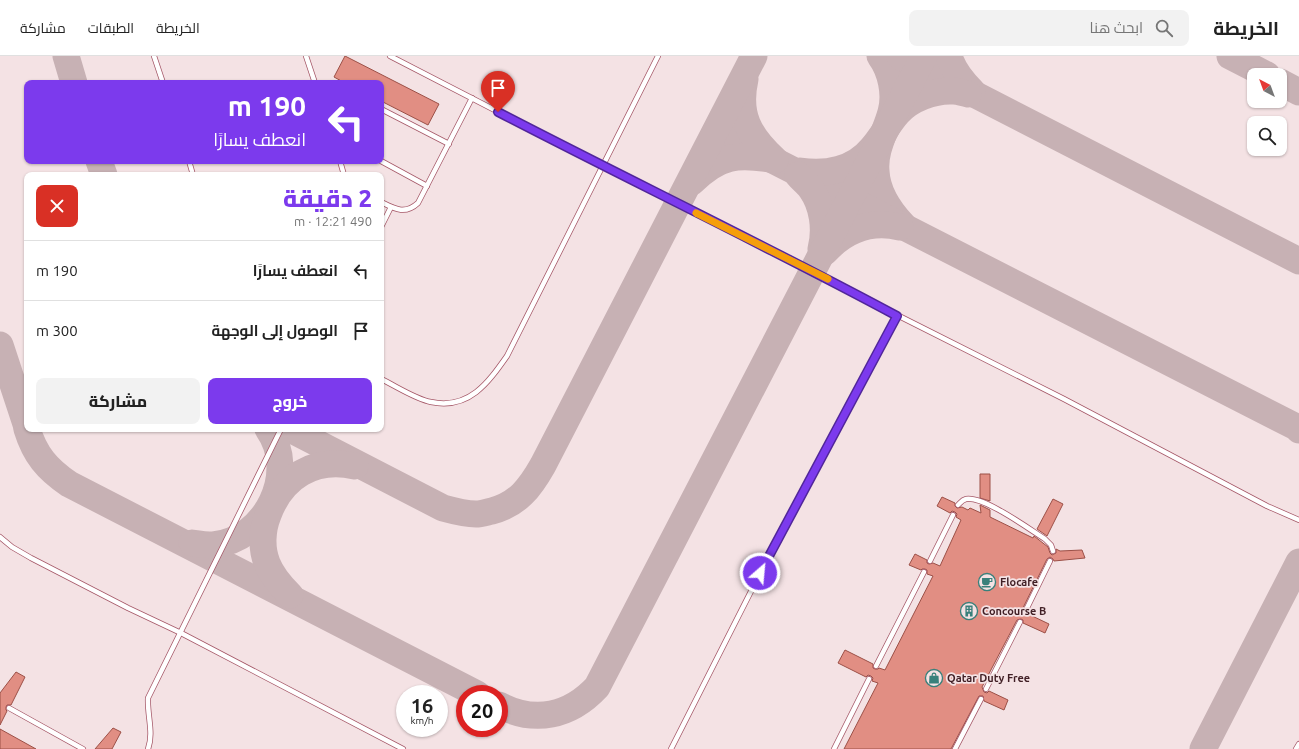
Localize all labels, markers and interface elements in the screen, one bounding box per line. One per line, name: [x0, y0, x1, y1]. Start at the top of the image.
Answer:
search box: [909, 10, 1189, 46]
icon: search: [1153, 17, 1175, 39]
text: الخريطة: [1213, 17, 1279, 39]
text: ابحث هنا: [1090, 19, 1143, 36]
text: مشاركة: [20, 20, 66, 36]
text: الطبقات: [88, 20, 134, 36]
text: الخريطة: [156, 20, 200, 36]
north arrow: [1247, 68, 1287, 108]
map controls: [1247, 68, 1287, 156]
pin: [481, 71, 515, 112]
icon: arrive: [487, 77, 509, 99]
text: 190 m: [228, 90, 306, 121]
icon: left: [320, 96, 372, 148]
button: search: [1247, 116, 1287, 156]
text: انعطف يسارًا: [213, 129, 306, 149]
button: close: [36, 185, 78, 227]
text: 2 دقيقة: [283, 185, 372, 212]
text: 490 m · 12:21: [294, 214, 372, 228]
icon: left: [350, 260, 372, 282]
text: 190 m: [36, 262, 78, 279]
text: انعطف يسارًا: [253, 262, 338, 279]
icon: arrive: [350, 320, 372, 342]
text: 300 m: [36, 322, 78, 339]
text: الوصول إلى الوجهة: [211, 322, 338, 339]
button: مشاركة: [36, 378, 200, 424]
button: خروج: [208, 378, 372, 424]
position arrow: [739, 552, 781, 594]
cafe icon: Flocafe: [977, 572, 997, 592]
place label: Flocafe: [1000, 576, 1038, 588]
building icon: Concourse B: [959, 601, 979, 621]
place label: Concourse B: [982, 605, 1046, 617]
shop icon: Qatar Duty Free: [924, 668, 944, 688]
place label: Qatar Duty Free: [947, 672, 1030, 684]
speed limit sign: 20: [456, 685, 508, 737]
text: 16: [411, 694, 433, 717]
text: km/h: [410, 715, 434, 726]

